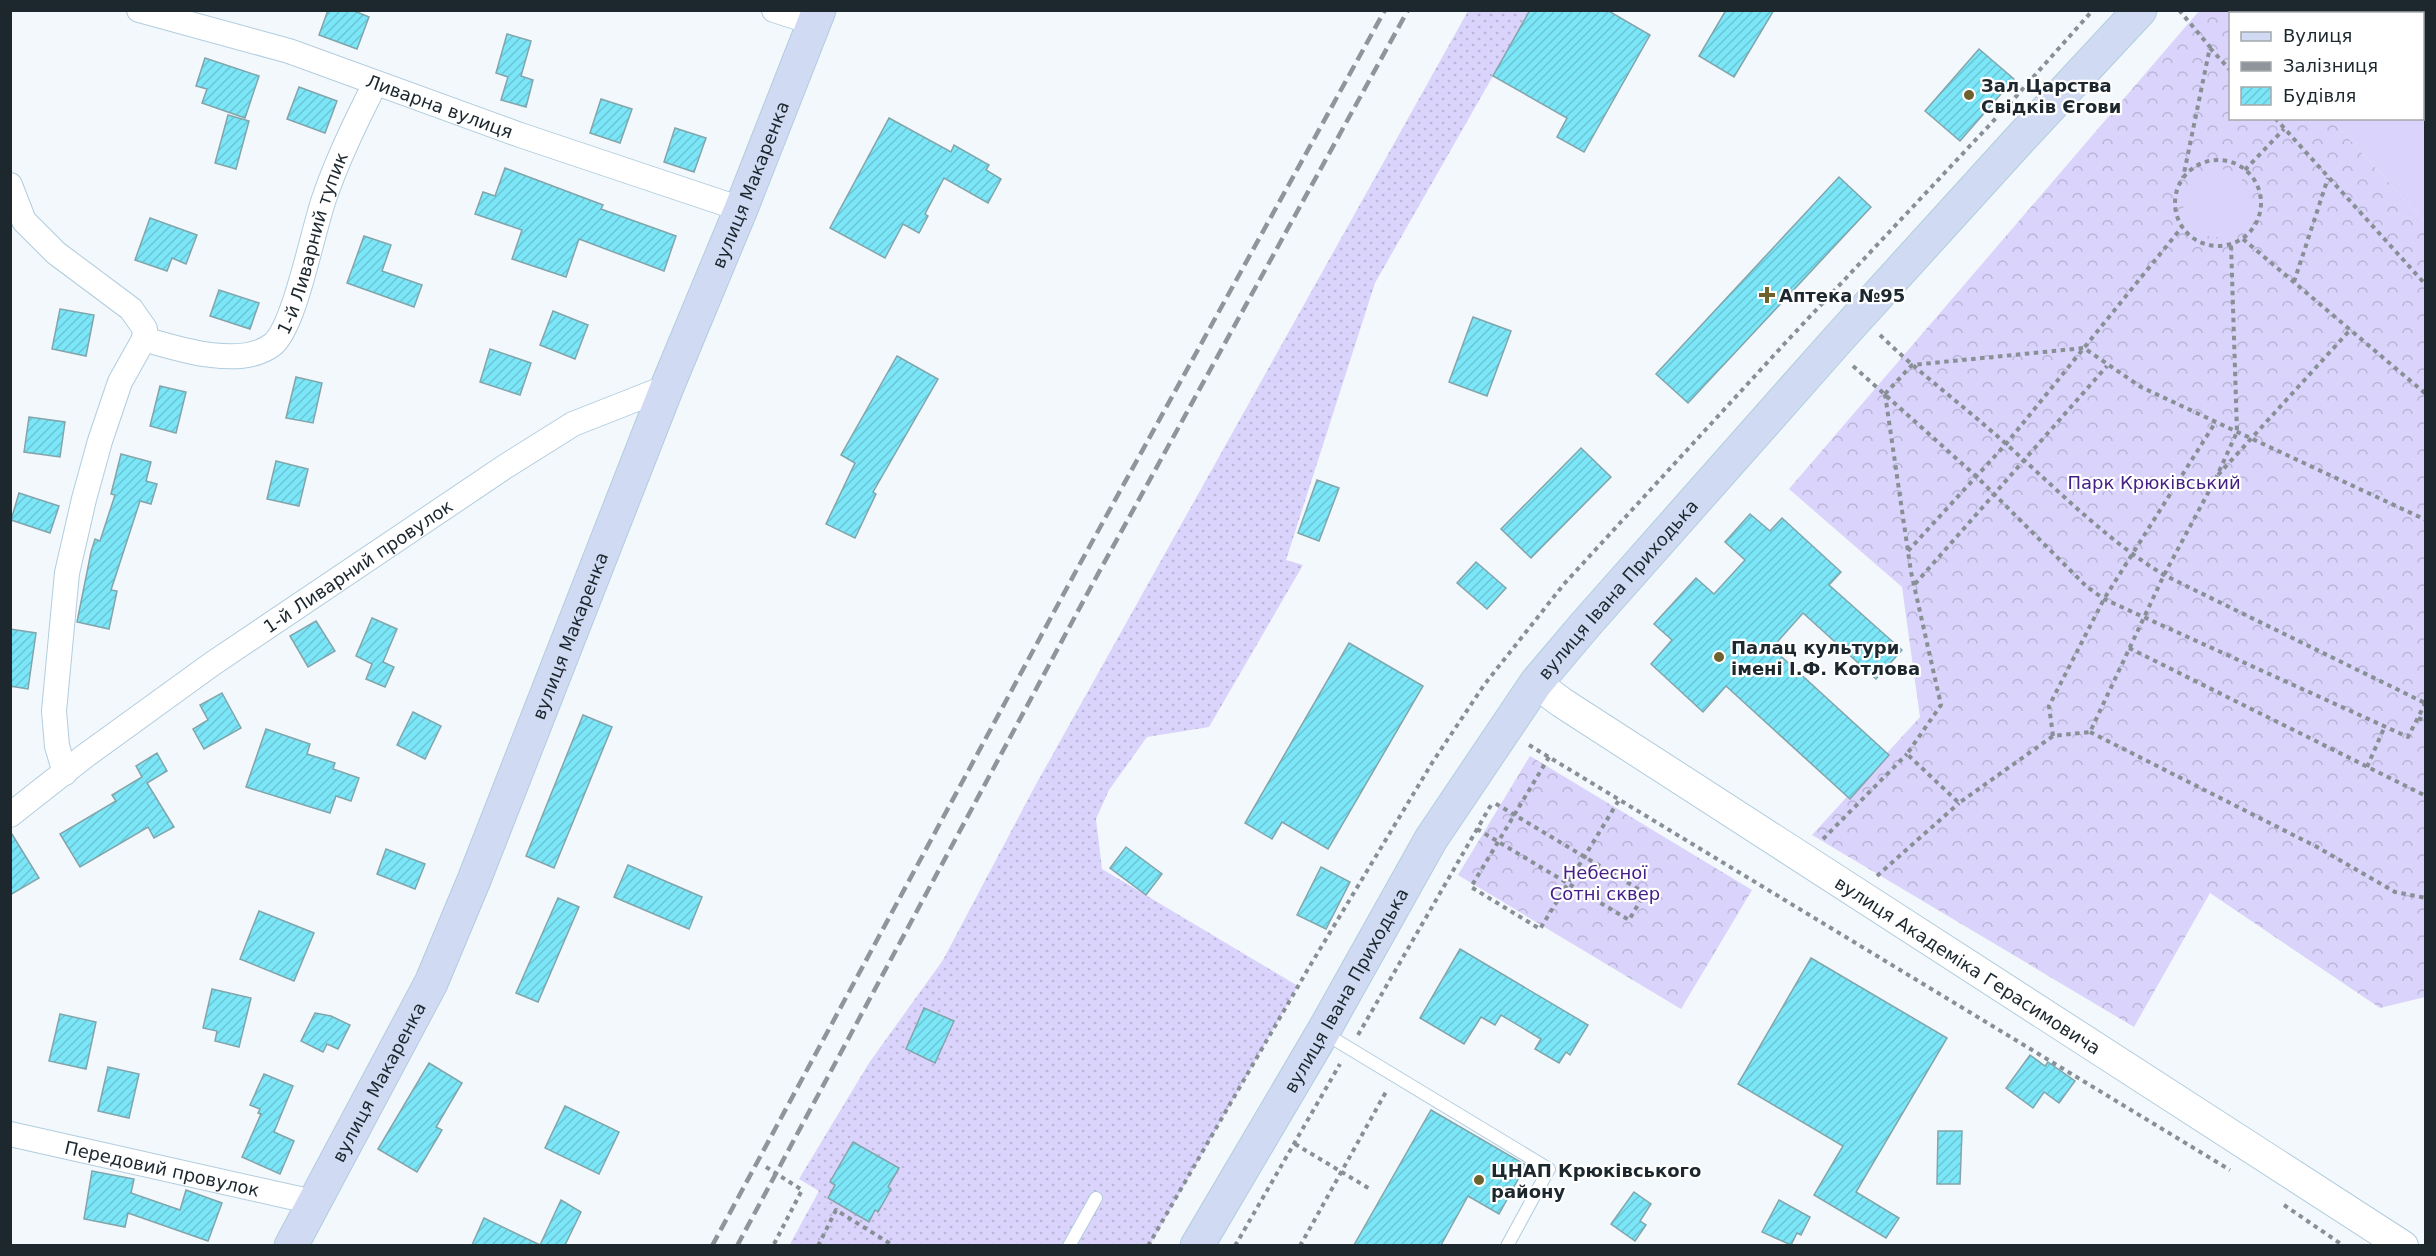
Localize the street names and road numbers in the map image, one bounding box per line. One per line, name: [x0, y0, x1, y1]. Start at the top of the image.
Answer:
street label: Ливарна вулиця: [364, 70, 516, 142]
street label: вулиця Макаренка: [707, 98, 793, 271]
street label: 1-й Ливарний тупик: [272, 149, 352, 338]
street label: 1-й Ливарний провулок: [259, 495, 456, 637]
street label: вулиця Івана Приходька: [1533, 495, 1702, 683]
street label: вулиця Макаренка: [527, 549, 612, 722]
street label: вулиця Академіка Герасимовича: [1831, 871, 2105, 1058]
street label: вулиця Івана Приходька: [1279, 884, 1412, 1096]
street label: вулиця Макаренка: [327, 998, 429, 1165]
street label: Передовий провулок: [63, 1136, 262, 1200]

